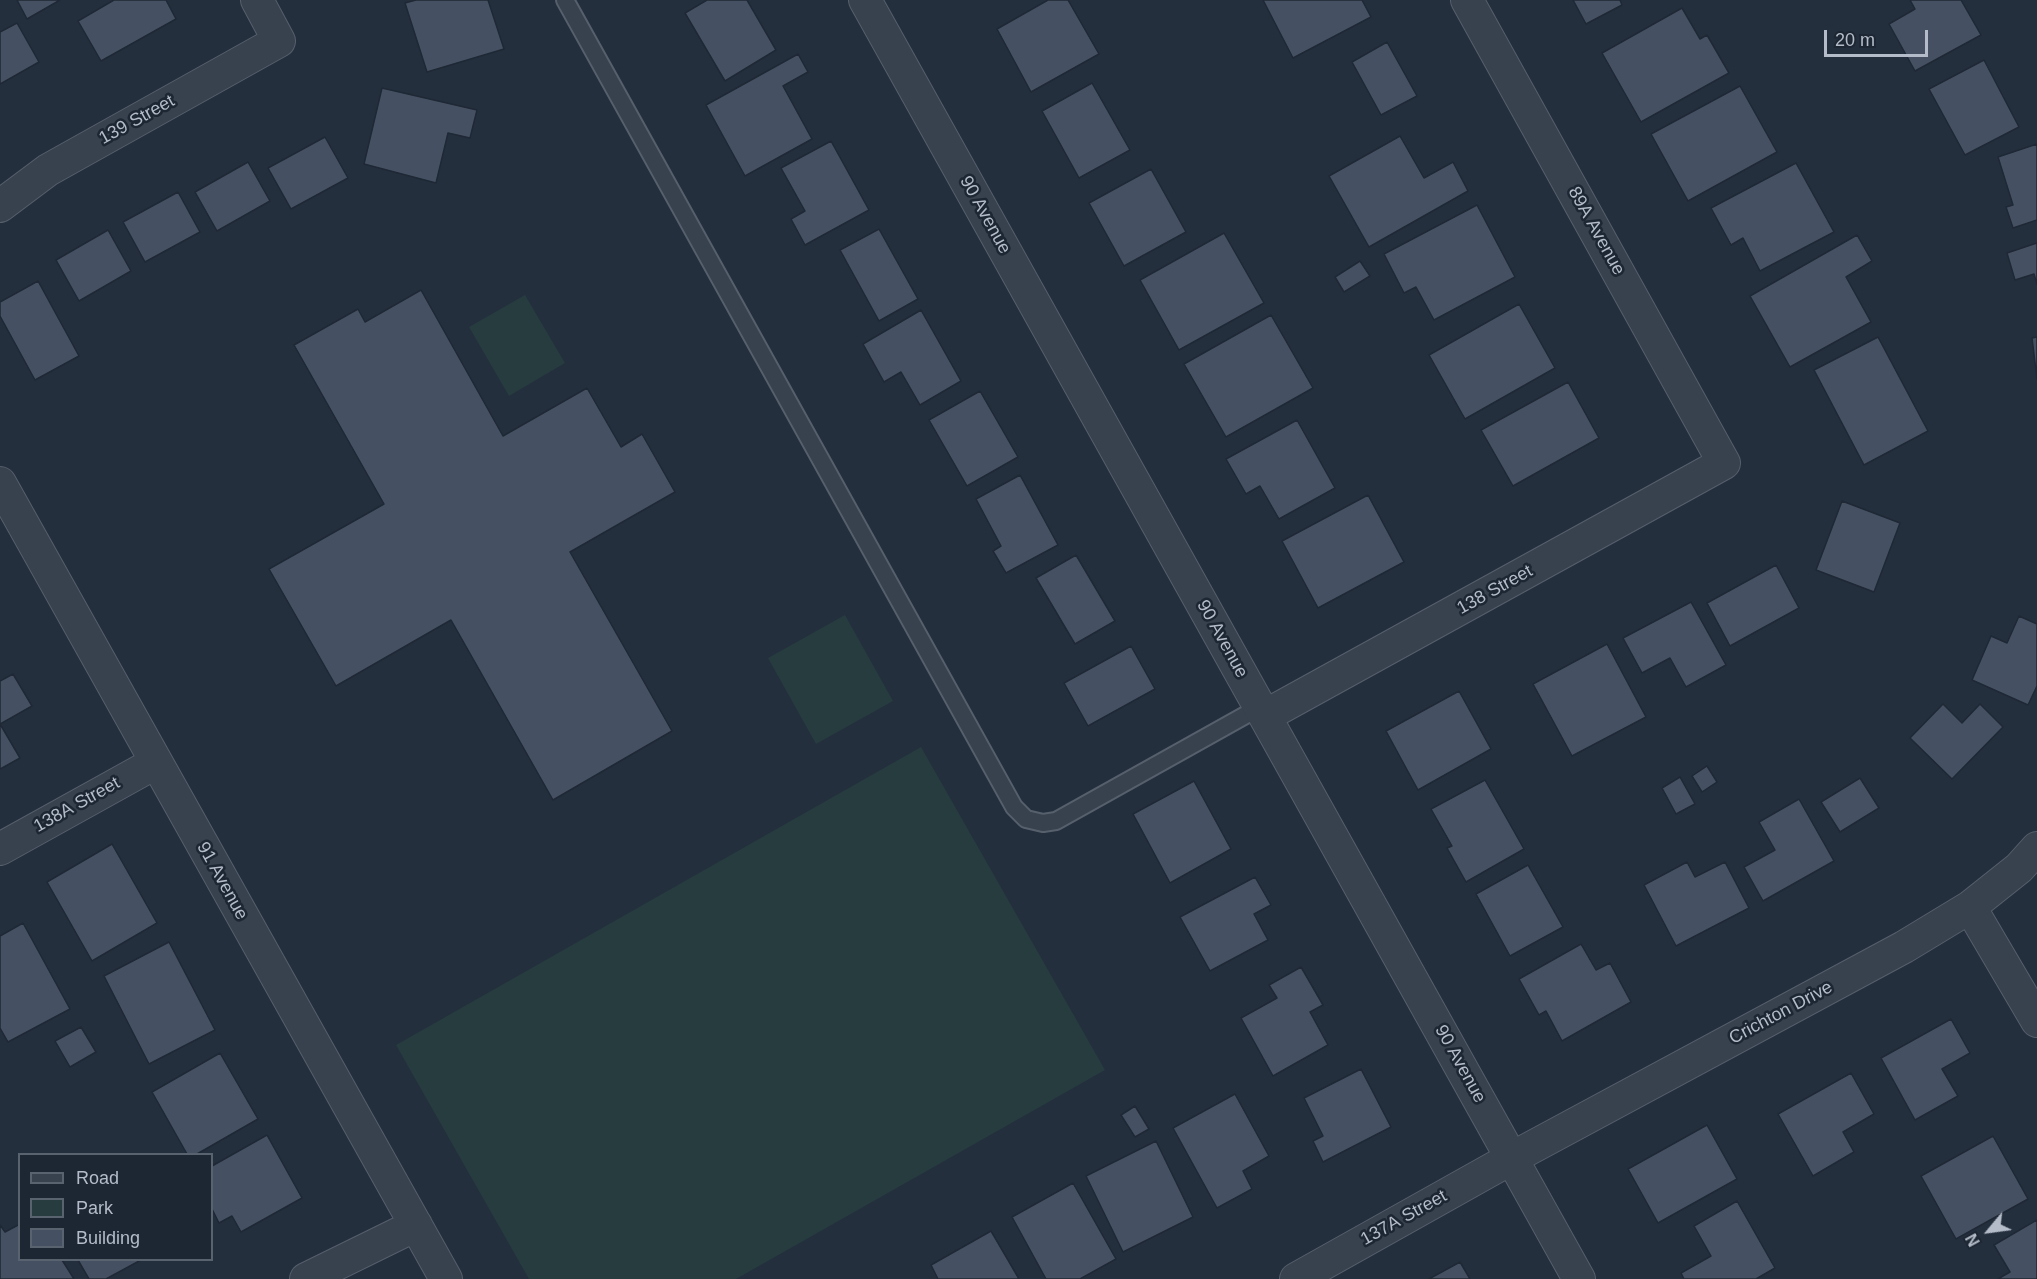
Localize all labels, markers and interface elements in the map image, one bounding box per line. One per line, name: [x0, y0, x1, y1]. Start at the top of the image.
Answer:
scale bar: [1827, 18, 1930, 56]
text: 20 m: [1835, 30, 1875, 50]
street label: 139 Street: [95, 90, 179, 150]
street label: 90 Avenue: [955, 172, 1015, 258]
street label: 89A Avenue: [1563, 183, 1629, 279]
street label: 138 Street: [1453, 560, 1537, 620]
street label: 90 Avenue: [1192, 596, 1252, 682]
street label: 138A Street: [30, 773, 124, 837]
street label: 91 Avenue: [192, 838, 252, 924]
street label: Crichton Drive: [1726, 977, 1836, 1049]
street label: 90 Avenue: [1430, 1021, 1490, 1107]
legend: [18, 1153, 213, 1261]
text: Road: [76, 1168, 119, 1188]
street label: 137A Street: [1357, 1186, 1451, 1250]
text: Park: [76, 1198, 113, 1218]
north arrow: [1959, 1201, 2019, 1261]
text: Building: [76, 1228, 140, 1248]
text: N: [1963, 1231, 1983, 1249]

